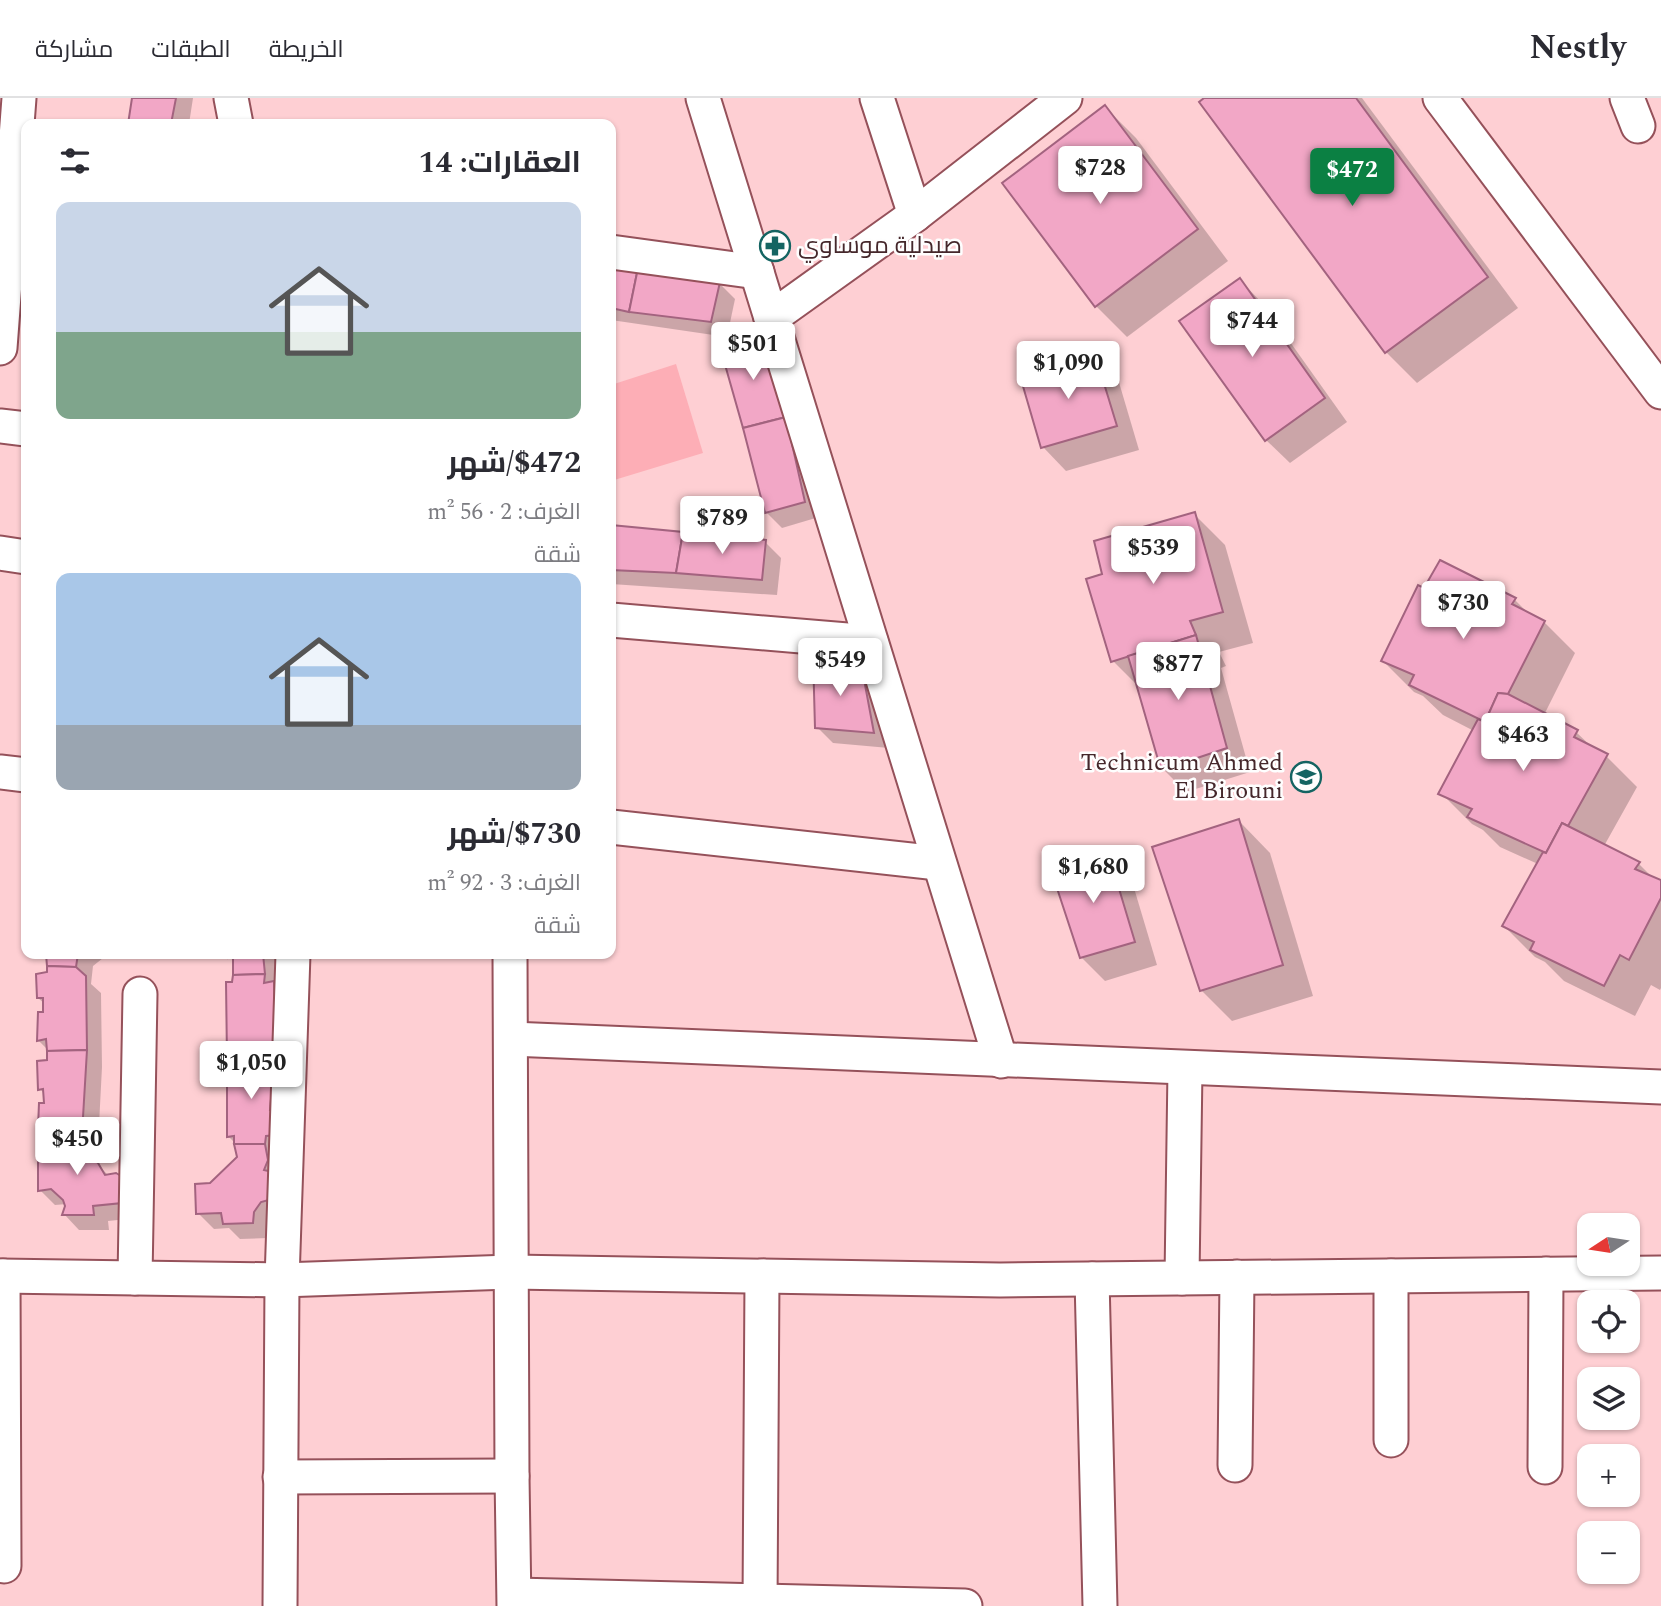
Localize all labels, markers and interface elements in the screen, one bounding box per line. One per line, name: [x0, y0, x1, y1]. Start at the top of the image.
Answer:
text: Nestly: [1529, 23, 1626, 73]
text: مشاركة: [35, 32, 113, 68]
text: الطبقات: [151, 32, 231, 68]
text: الخريطة: [269, 32, 344, 68]
text: العقارات: 14: [419, 140, 581, 186]
icon: filters: [56, 142, 94, 180]
pin: $728: [1059, 146, 1141, 206]
pin: $472: [1311, 148, 1393, 208]
text: $728: [1074, 151, 1126, 186]
text: $472: [1326, 153, 1378, 188]
place label: صيدلية موساوي: [798, 228, 962, 264]
pharmacy icon: صيدلية موساوي: [758, 229, 792, 263]
icon: home: [256, 248, 382, 374]
pin: $744: [1211, 300, 1293, 359]
text: $744: [1226, 304, 1278, 339]
pin: $501: [712, 322, 794, 382]
text: $501: [727, 327, 779, 362]
pin: $1,090: [1011, 342, 1125, 401]
text: $1,090: [1033, 346, 1103, 381]
text: $472/شهر: [447, 440, 581, 486]
text: الغرف: 2 · 56 m²: [427, 495, 581, 530]
pin: $789: [681, 496, 763, 556]
text: $789: [696, 501, 748, 536]
pin: $539: [1112, 526, 1194, 586]
text: $539: [1127, 531, 1179, 566]
text: شقة: [534, 538, 581, 573]
pin: $730: [1422, 582, 1504, 641]
text: $730: [1437, 586, 1489, 621]
icon: home: [256, 619, 382, 745]
pin: $549: [799, 638, 881, 698]
pin: $877: [1137, 642, 1219, 702]
text: $549: [814, 643, 866, 678]
text: $877: [1152, 647, 1204, 682]
pin: $463: [1482, 714, 1564, 773]
text: $463: [1497, 718, 1549, 753]
place label: Technicum Ahmed El Birouni: [1081, 745, 1283, 809]
school or university icon: Technicum Ahmed El Birouni: [1289, 760, 1323, 794]
text: $730/شهر: [447, 811, 581, 857]
pin: $1,680: [1036, 846, 1150, 905]
text: $1,680: [1058, 850, 1128, 885]
text: الغرف: 3 · 92 m²: [427, 866, 581, 901]
text: شقة: [534, 909, 581, 944]
pin: $1,050: [194, 1042, 308, 1101]
text: $1,050: [216, 1046, 286, 1081]
pin: $450: [36, 1118, 118, 1177]
text: $450: [51, 1122, 103, 1157]
north arrow: [1577, 1213, 1640, 1276]
map controls: [1577, 1213, 1640, 1584]
button: locate: [1577, 1290, 1640, 1353]
button: layers: [1577, 1367, 1640, 1430]
button: +: [1577, 1444, 1640, 1507]
button: −: [1577, 1521, 1640, 1584]

